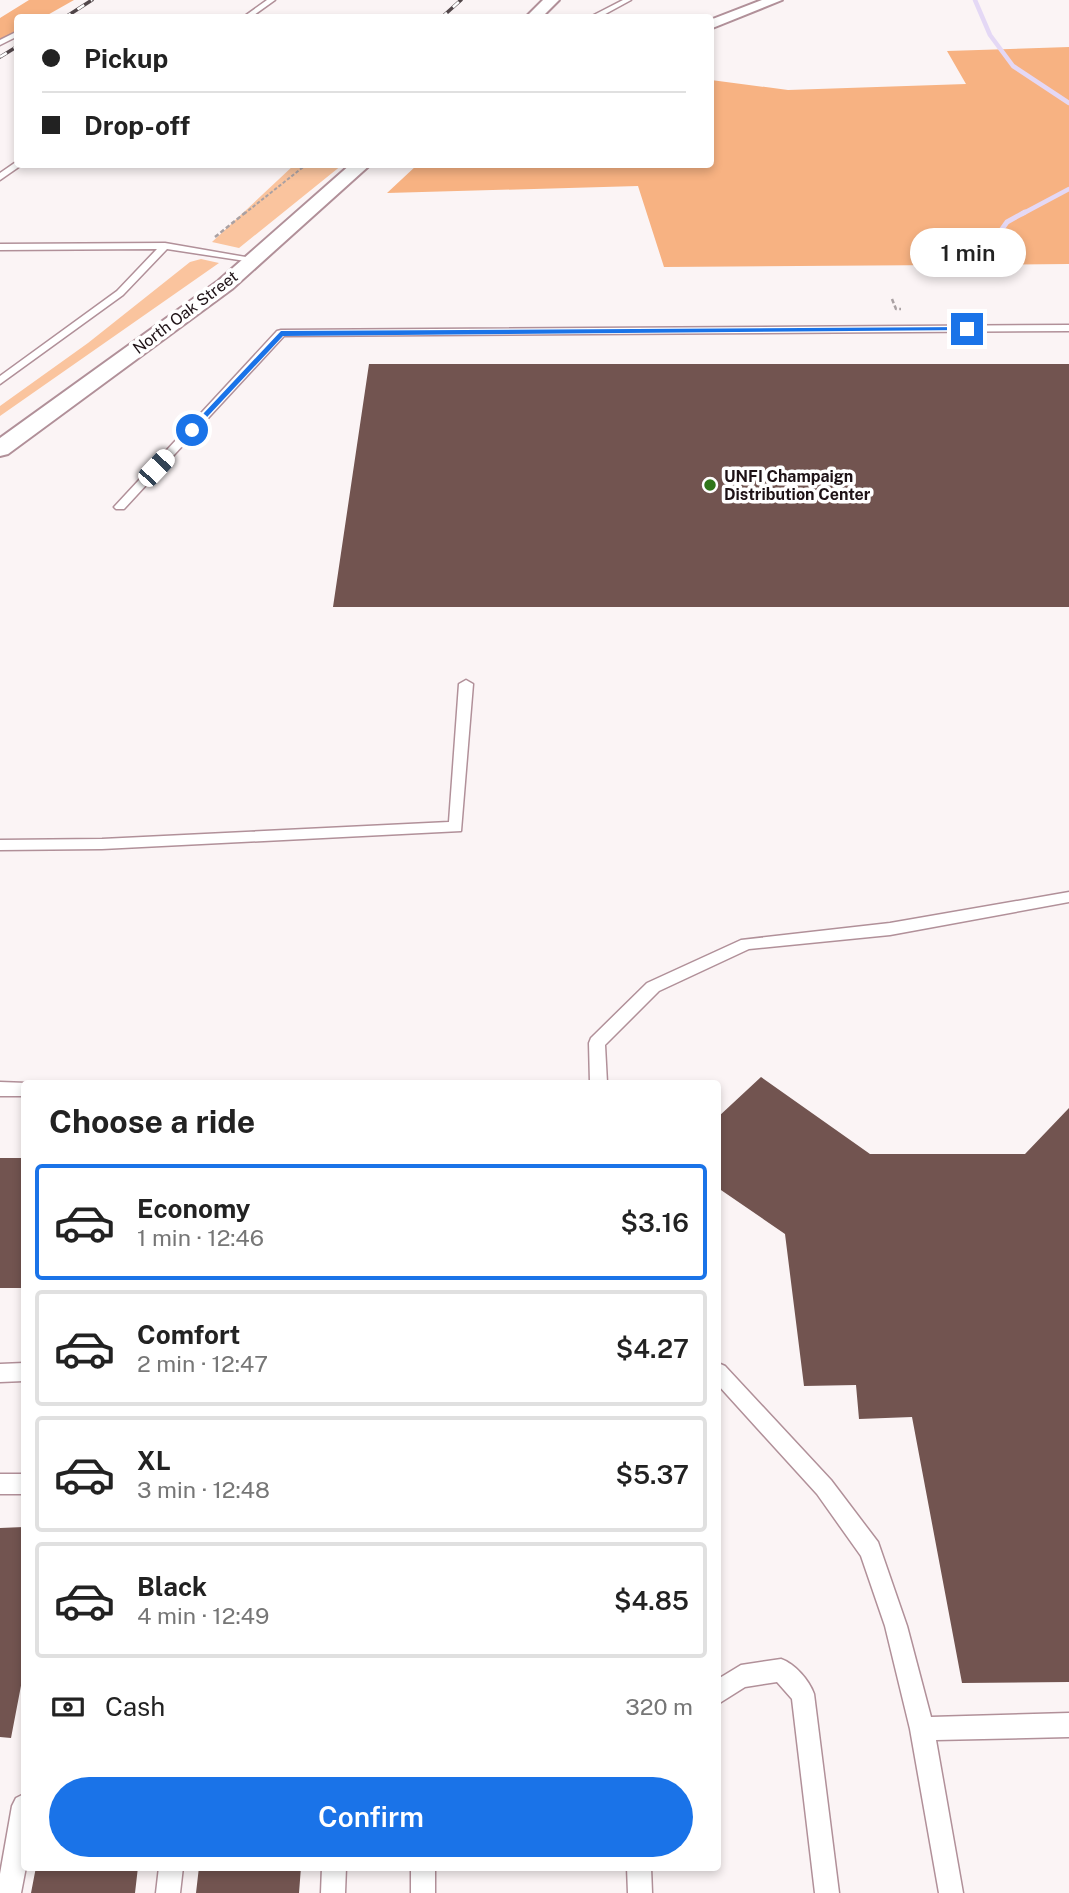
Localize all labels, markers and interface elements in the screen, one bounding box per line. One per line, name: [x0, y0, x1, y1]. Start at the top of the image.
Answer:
text: Pickup: [84, 43, 168, 74]
text: Drop-off: [84, 110, 190, 141]
callout: 1 min: [909, 228, 1025, 276]
text: 1 min: [941, 239, 995, 266]
street label: North Oak Street: [129, 267, 241, 358]
route end: [951, 313, 983, 345]
route start: [176, 414, 208, 446]
car: [134, 445, 179, 491]
place label: UNFI Champaign Distribution Center: [724, 467, 871, 504]
marker: UNFI Champaign Distribution Center: [702, 477, 718, 493]
text: Choose a ride: [49, 1103, 255, 1140]
icon: car: [53, 1191, 116, 1254]
text: Economy: [137, 1193, 250, 1224]
text: $3.16: [621, 1207, 689, 1238]
text: 1 min · 12:46: [137, 1224, 264, 1251]
icon: car: [53, 1317, 116, 1380]
text: Comfort: [137, 1319, 240, 1350]
text: $4.27: [616, 1333, 689, 1364]
text: 2 min · 12:47: [137, 1350, 268, 1377]
icon: car: [53, 1443, 116, 1506]
text: XL: [137, 1445, 171, 1476]
text: $5.37: [616, 1459, 689, 1490]
text: 3 min · 12:48: [137, 1476, 270, 1503]
icon: car: [53, 1569, 116, 1632]
text: Black: [137, 1571, 207, 1602]
text: $4.85: [614, 1585, 689, 1616]
text: 4 min · 12:49: [137, 1602, 269, 1629]
icon: cash: [49, 1688, 87, 1726]
text: Cash: [105, 1691, 165, 1722]
text: 320 m: [625, 1693, 693, 1720]
button: Confirm: [49, 1777, 693, 1857]

